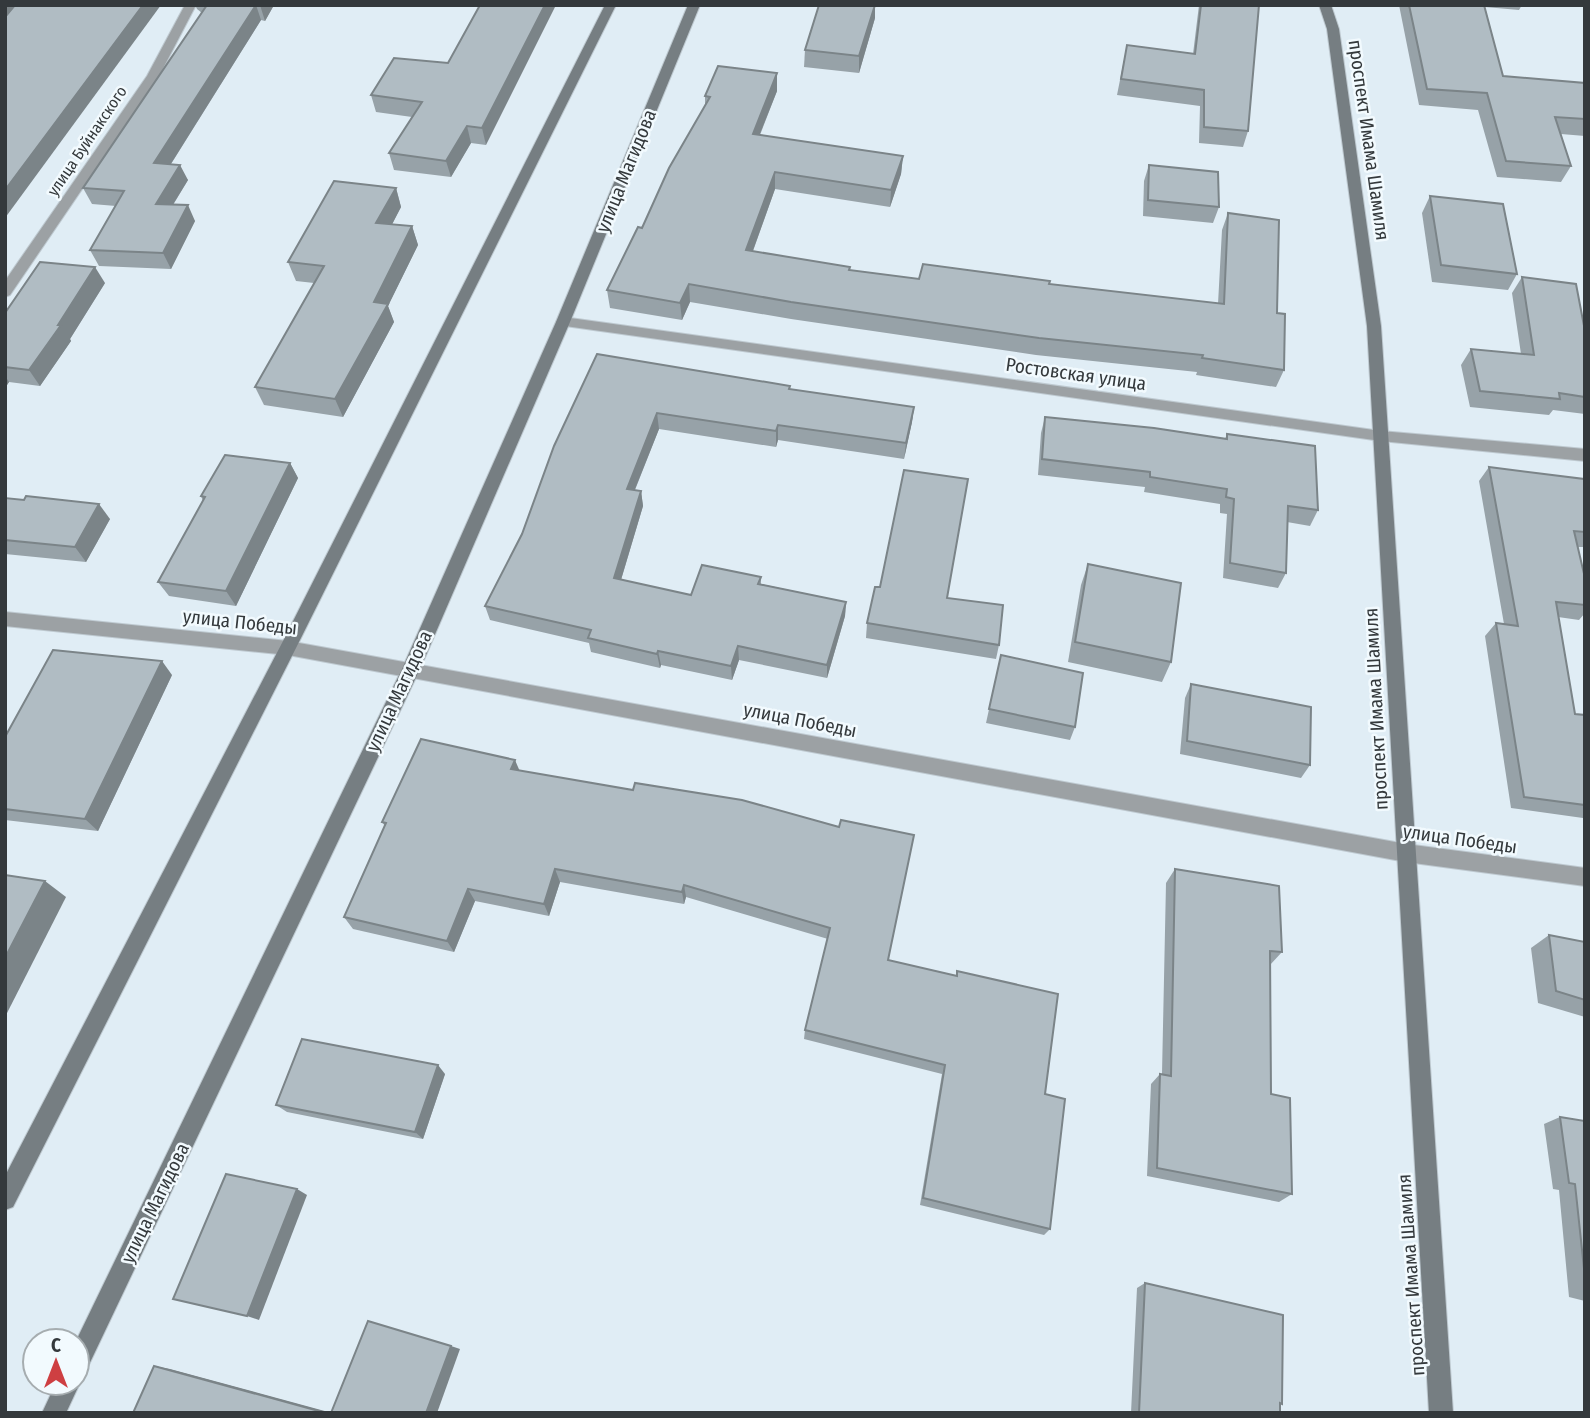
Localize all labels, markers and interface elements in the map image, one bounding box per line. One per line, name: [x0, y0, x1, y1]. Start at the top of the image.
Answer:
street label: проспект Имама Шамиля: [1344, 38, 1394, 242]
street label: улица Буйнакского: [43, 82, 131, 200]
street label: улица Магидова: [591, 106, 661, 236]
street label: Ростовская улица: [1004, 353, 1148, 395]
street label: улица Победы: [182, 605, 298, 639]
street label: проспект Имама Шамиля: [1359, 607, 1393, 811]
street label: улица Магидова: [361, 627, 437, 755]
street label: улица Победы: [741, 698, 859, 742]
street label: улица Победы: [1402, 820, 1518, 858]
street label: улица Магидова: [116, 1139, 194, 1267]
street label: проспект Имама Шамиля: [1392, 1173, 1430, 1377]
north arrow: [21, 1327, 91, 1397]
text: С: [51, 1334, 61, 1357]

